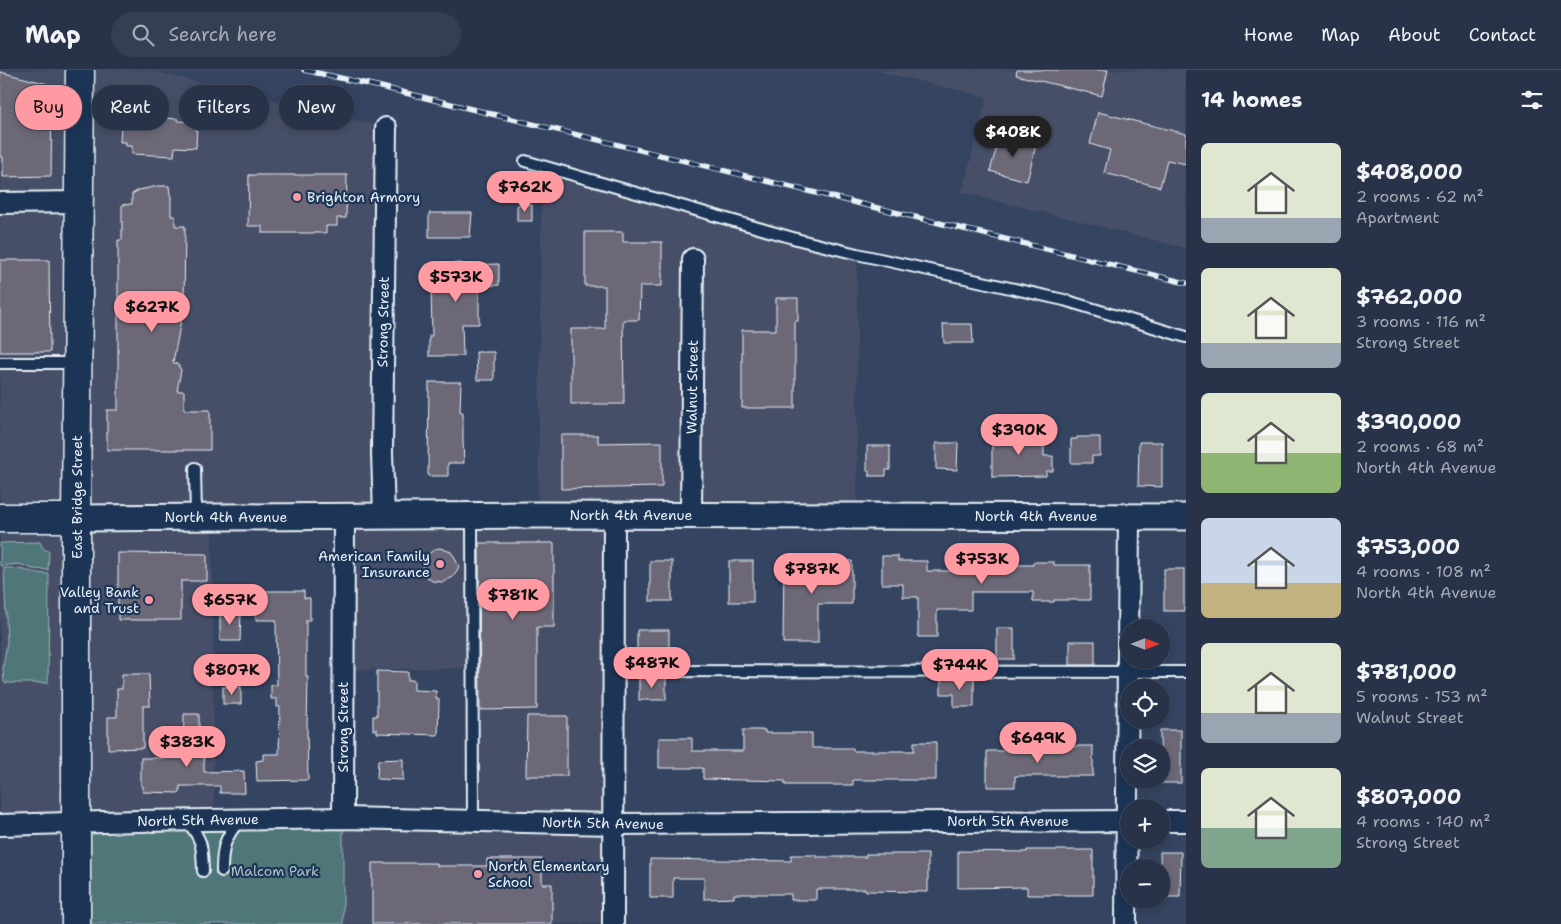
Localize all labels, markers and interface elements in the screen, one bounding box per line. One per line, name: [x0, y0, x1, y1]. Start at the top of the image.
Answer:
search box: [111, 12, 461, 57]
text: Map: [25, 19, 81, 51]
icon: search: [129, 21, 157, 49]
text: Search here: [169, 22, 277, 47]
text: Home: [1244, 23, 1293, 47]
text: Map: [1321, 23, 1360, 47]
text: About: [1388, 23, 1441, 47]
text: Contact: [1469, 23, 1536, 47]
chip: Buy: [15, 85, 82, 130]
chip: Rent: [92, 85, 169, 130]
chip: Filters: [179, 85, 269, 130]
chip: New: [279, 85, 354, 130]
text: 14 homes: [1201, 86, 1302, 114]
icon: filters: [1518, 86, 1546, 114]
pin: $408K: [978, 116, 1048, 158]
text: $408K: [985, 121, 1041, 142]
text: $408,000: [1356, 158, 1463, 186]
icon: home: [1241, 163, 1301, 223]
pin: $762K: [490, 170, 560, 213]
text: $762K: [498, 176, 552, 197]
text: 2 rooms · 62 m²: [1356, 186, 1484, 207]
place label: Brighton Armory: [307, 188, 420, 206]
marker: Brighton Armory: [291, 191, 303, 203]
text: Apartment: [1356, 207, 1439, 228]
pin: $573K: [421, 260, 491, 303]
text: $573K: [429, 266, 483, 287]
street label: Strong Street: [373, 276, 393, 368]
text: $762,000: [1356, 283, 1462, 311]
icon: home: [1241, 288, 1301, 348]
pin: $627K: [117, 290, 187, 333]
text: $627K: [125, 296, 179, 317]
text: 3 rooms · 116 m²: [1356, 311, 1486, 332]
text: Strong Street: [1356, 332, 1460, 353]
street label: Walnut Street: [682, 340, 702, 434]
text: $390,000: [1356, 408, 1462, 436]
icon: home: [1241, 413, 1301, 473]
pin: $390K: [984, 414, 1054, 456]
text: $390K: [992, 419, 1046, 440]
street label: East Bridge Street: [68, 435, 86, 559]
text: 2 rooms · 68 m²: [1356, 436, 1484, 457]
text: North 4th Avenue: [1356, 457, 1497, 478]
street label: North 4th Avenue: [570, 506, 693, 524]
street label: North 4th Avenue: [975, 507, 1098, 525]
street label: North 4th Avenue: [165, 508, 288, 526]
text: $753,000: [1356, 533, 1460, 561]
icon: home: [1241, 538, 1301, 598]
pin: $753K: [947, 542, 1017, 585]
place label: American Family Insurance: [318, 547, 430, 581]
text: $753K: [955, 548, 1009, 569]
pin: $787K: [777, 552, 847, 595]
marker: American Family Insurance: [434, 558, 446, 570]
text: $787K: [785, 558, 839, 579]
text: 4 rooms · 108 m²: [1356, 561, 1491, 582]
pin: $781K: [478, 578, 548, 621]
text: North 4th Avenue: [1356, 582, 1497, 603]
place label: Valley Bank and Trust: [60, 583, 139, 617]
pin: $657K: [195, 584, 265, 626]
text: $781K: [488, 584, 538, 605]
text: $657K: [203, 589, 257, 610]
marker: Valley Bank and Trust: [143, 594, 155, 606]
north arrow: [1120, 619, 1170, 669]
map controls: [1120, 619, 1170, 909]
pin: $487K: [617, 646, 687, 689]
pin: $744K: [925, 648, 995, 691]
text: $487K: [624, 652, 680, 673]
pin: $807K: [197, 654, 267, 696]
text: $744K: [932, 654, 988, 675]
text: $781,000: [1356, 658, 1457, 686]
text: $807K: [204, 659, 260, 680]
icon: home: [1241, 663, 1301, 723]
button: locate: [1120, 679, 1170, 729]
street label: Strong Street: [334, 682, 352, 772]
text: 5 rooms · 153 m²: [1356, 686, 1488, 707]
text: Walnut Street: [1356, 707, 1464, 728]
pin: $649K: [1003, 722, 1073, 764]
pin: $383K: [152, 726, 222, 768]
text: $649K: [1010, 727, 1066, 748]
text: $383K: [159, 731, 215, 752]
button: layers: [1120, 739, 1170, 789]
text: $807,000: [1356, 783, 1462, 811]
icon: home: [1241, 788, 1301, 848]
button: +: [1120, 799, 1170, 849]
street label: North 5th Avenue: [137, 810, 259, 830]
text: 4 rooms · 140 m²: [1356, 811, 1491, 832]
street label: North 5th Avenue: [947, 812, 1069, 830]
street label: North 5th Avenue: [542, 813, 664, 833]
text: Strong Street: [1356, 832, 1460, 853]
place label: North Elementary School: [488, 857, 610, 891]
button: −: [1120, 859, 1170, 909]
park label: Malcom Park: [231, 862, 319, 880]
marker: North Elementary School: [472, 868, 484, 880]

